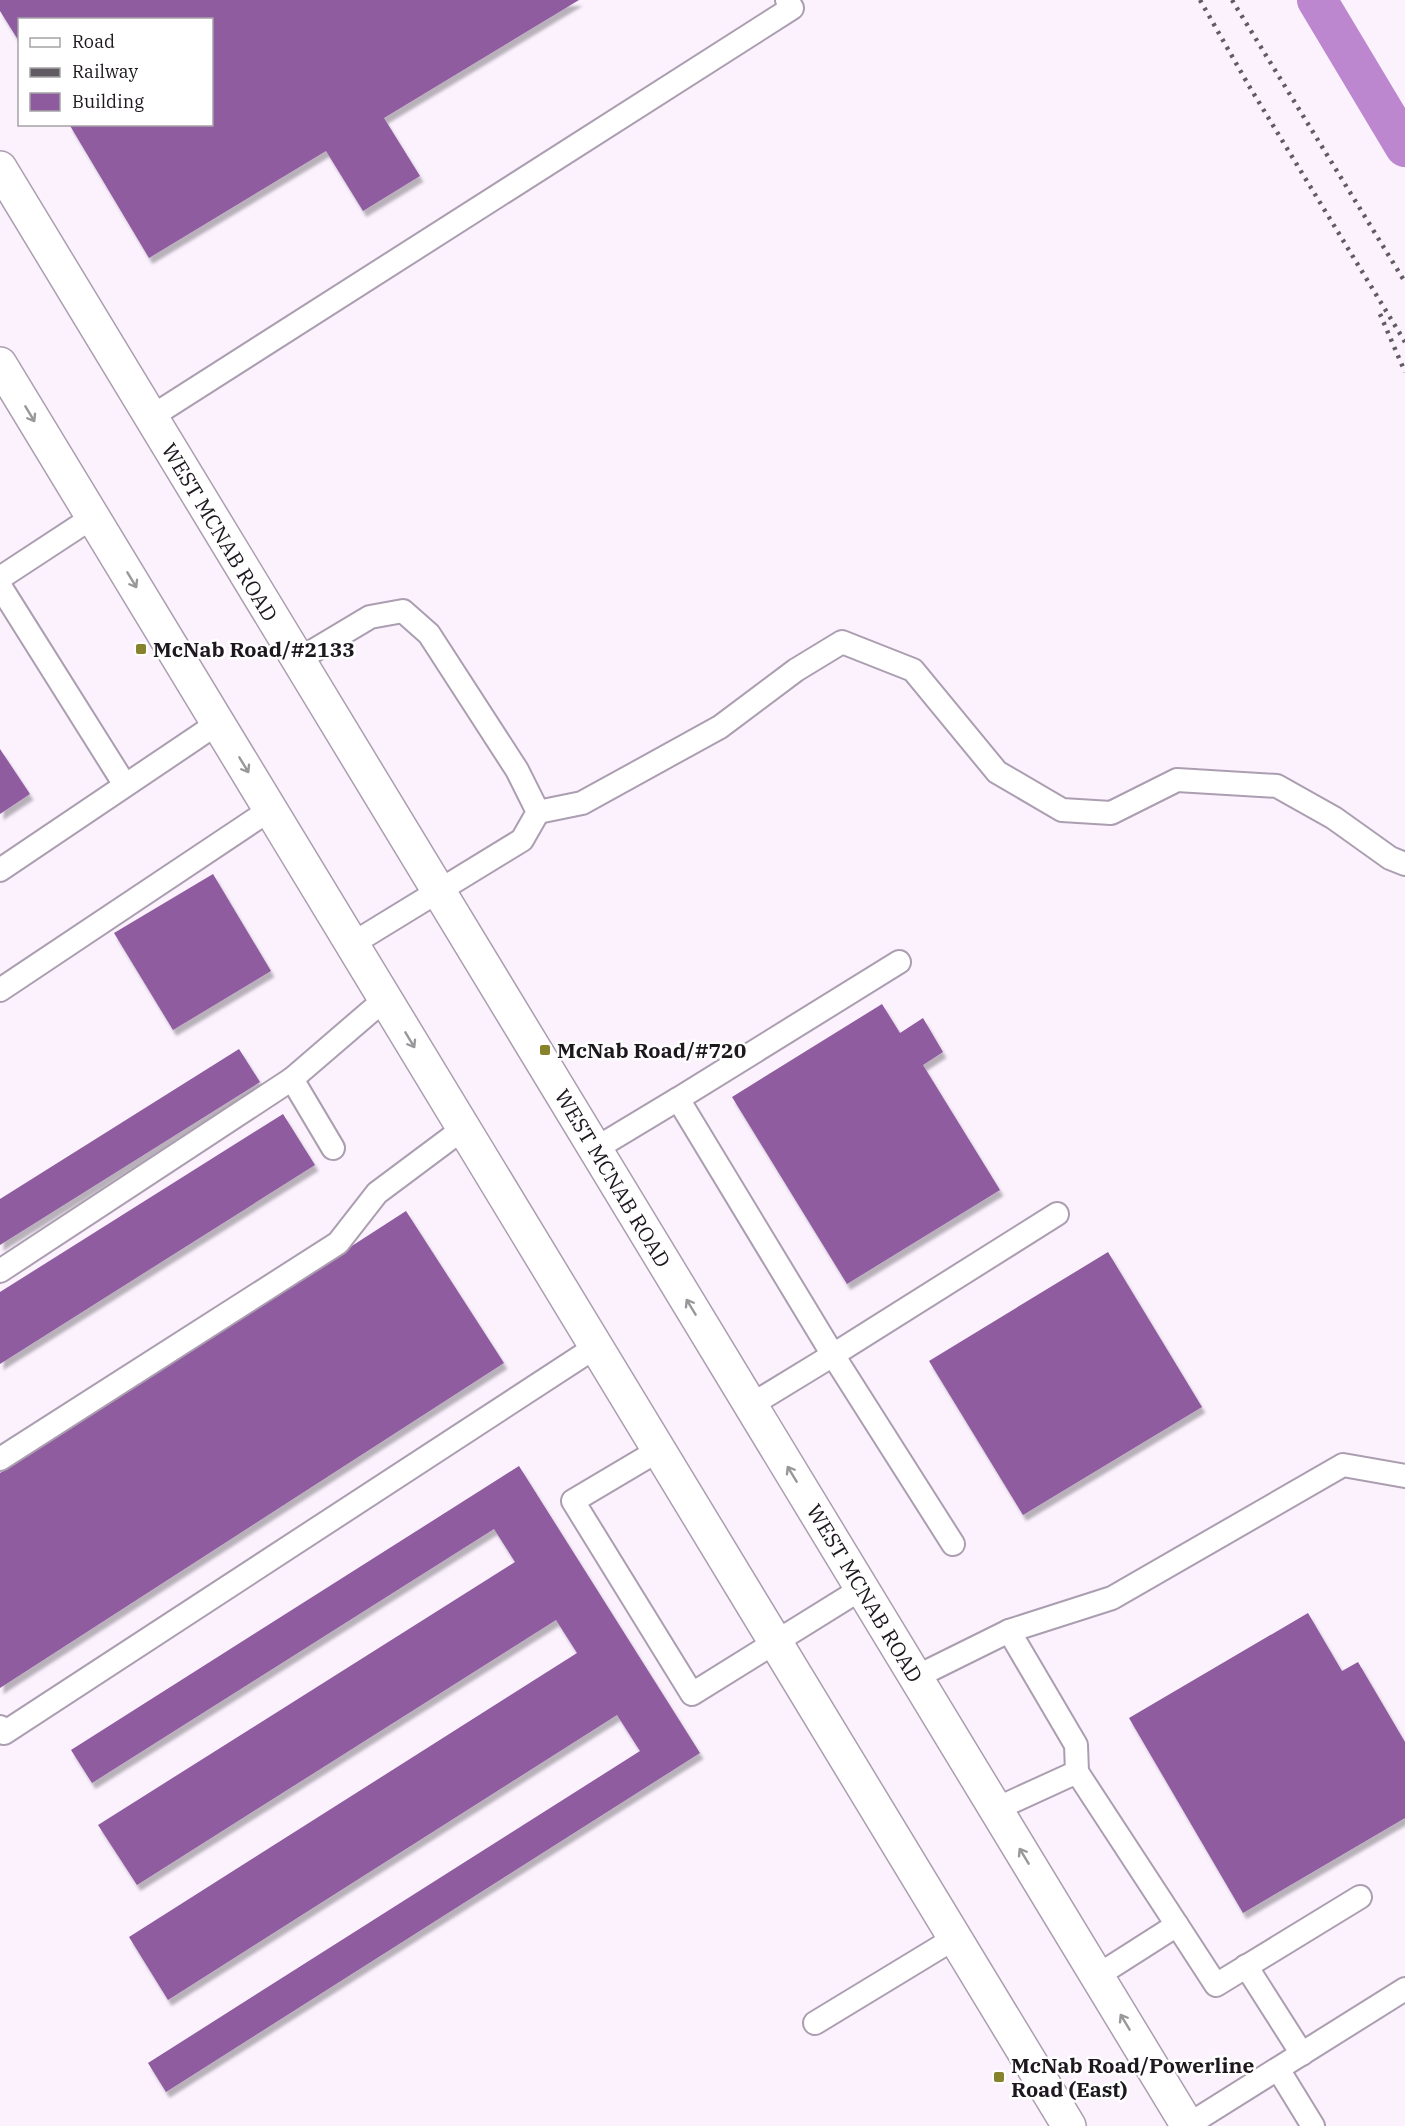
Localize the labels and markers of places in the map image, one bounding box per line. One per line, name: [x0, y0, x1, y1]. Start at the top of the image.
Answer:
place label: McNab Road/#2133: [153, 635, 355, 663]
marker: McNab Road/#2133: [134, 642, 148, 656]
place label: McNab Road/#720: [557, 1036, 746, 1064]
marker: McNab Road/#720: [538, 1043, 552, 1057]
place label: McNab Road/Powerline Road (East): [1011, 2051, 1254, 2103]
marker: McNab Road/Powerline Road (East): [992, 2070, 1006, 2084]

